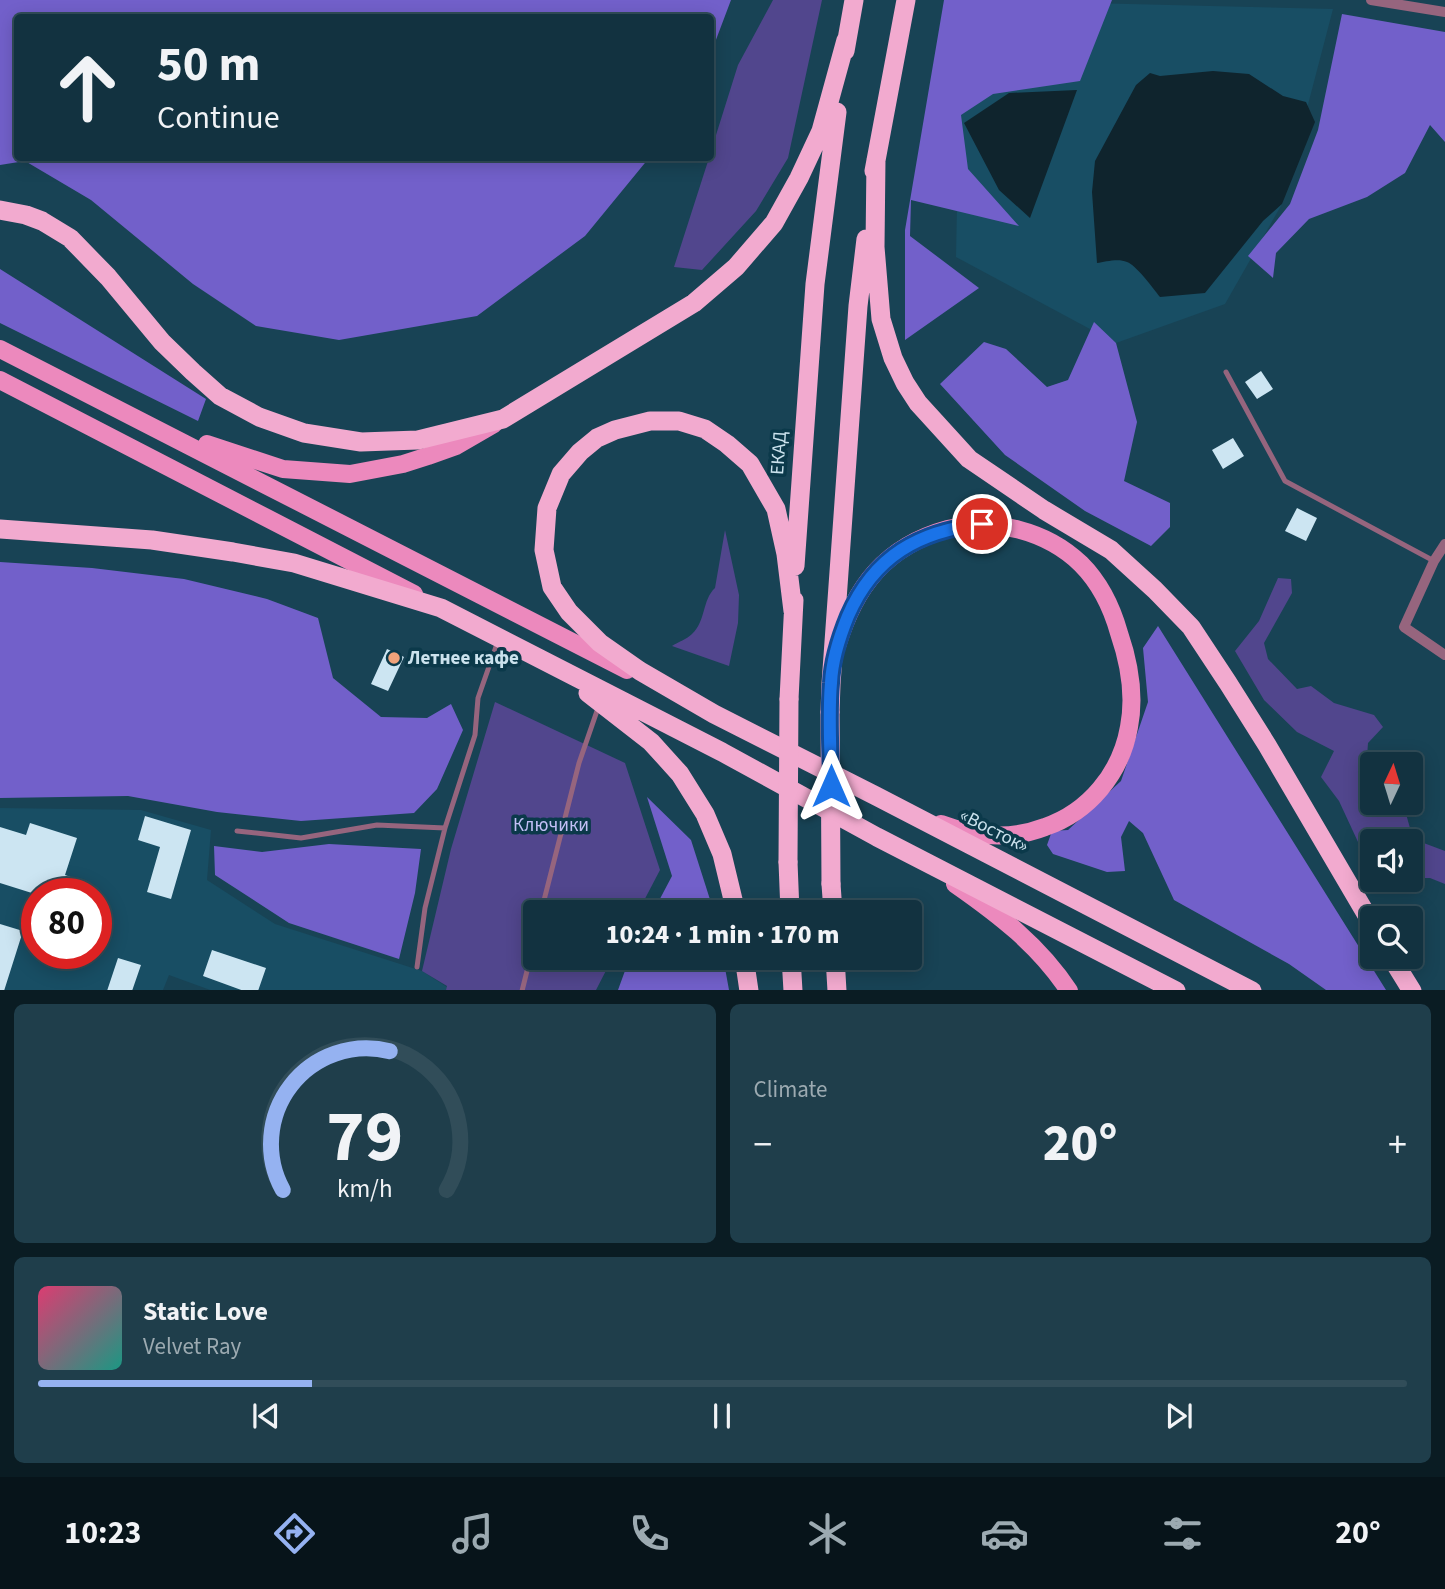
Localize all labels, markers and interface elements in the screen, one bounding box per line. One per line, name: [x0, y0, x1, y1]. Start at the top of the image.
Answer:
text: 50 m: [157, 30, 261, 100]
icon: ahead: [42, 42, 133, 133]
text: Continue: [157, 95, 280, 141]
street label: ЕКАД: [764, 430, 794, 476]
pin: [952, 494, 1012, 554]
icon: arrive: [963, 505, 1001, 543]
place label: Летнее кафе: [407, 645, 519, 672]
marker: Летнее кафе: [386, 650, 402, 666]
position arrow: [794, 749, 868, 823]
north arrow: [1360, 752, 1423, 816]
map controls: [1360, 752, 1423, 969]
street label: «Восток»: [955, 802, 1033, 860]
park label: Ключики: [513, 812, 589, 839]
button: sound: [1360, 829, 1423, 892]
speed limit sign: 80: [21, 878, 112, 969]
button: search: [1360, 906, 1423, 969]
text: 10:24 · 1 min · 170 m: [606, 916, 839, 953]
text: Climate: [754, 1073, 827, 1106]
text: 79: [326, 1085, 403, 1189]
text: 20°: [1043, 1107, 1118, 1181]
text: −: [754, 1118, 772, 1172]
text: +: [1388, 1118, 1407, 1172]
text: km/h: [337, 1170, 393, 1206]
text: Static Love: [143, 1293, 268, 1330]
text: Velvet Ray: [143, 1330, 241, 1363]
icon: previous: [247, 1397, 285, 1435]
icon: pause: [703, 1397, 741, 1435]
icon: next: [1160, 1397, 1198, 1435]
icon: directions: [270, 1509, 319, 1558]
icon: music: [448, 1509, 497, 1558]
icon: phone: [625, 1509, 674, 1558]
icon: climate: [803, 1509, 852, 1558]
icon: car: [980, 1509, 1029, 1558]
icon: filters: [1158, 1509, 1207, 1558]
text: 10:23: [64, 1510, 141, 1556]
text: 20°: [1335, 1510, 1381, 1556]

